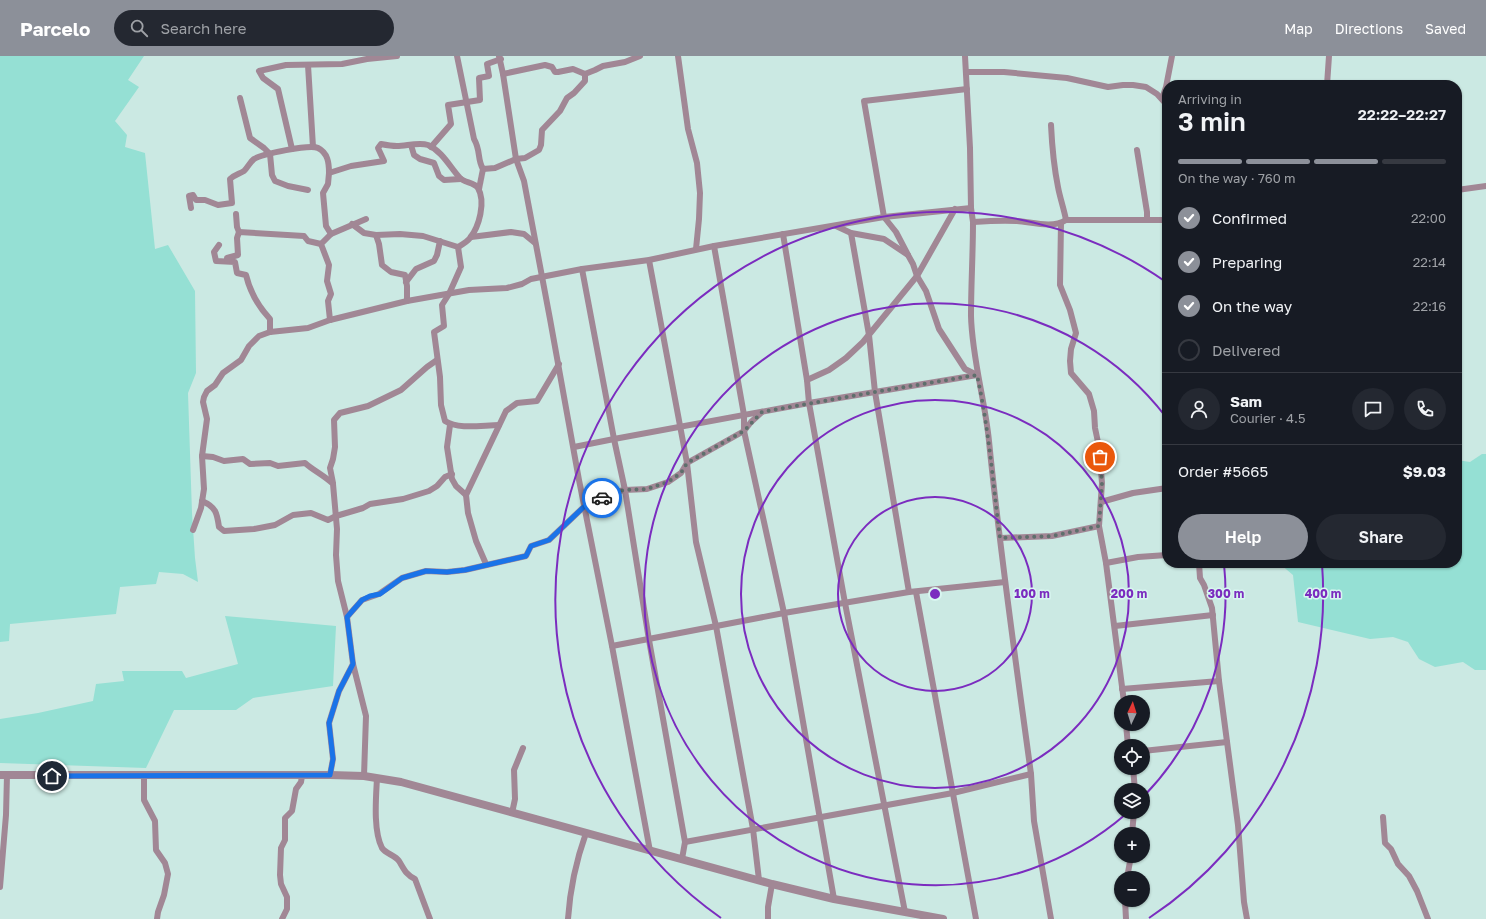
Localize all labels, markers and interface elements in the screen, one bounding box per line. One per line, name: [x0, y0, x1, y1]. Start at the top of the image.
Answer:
search box: [114, 10, 394, 46]
text: Parcelo: [20, 17, 90, 40]
icon: search: [128, 17, 150, 39]
text: Search here: [160, 19, 246, 37]
text: Map: [1284, 20, 1313, 37]
text: Directions: [1335, 20, 1403, 37]
text: Saved: [1425, 20, 1466, 37]
text: Arriving in: [1178, 91, 1242, 107]
text: 22:22–22:27: [1358, 105, 1446, 123]
text: 3 min: [1178, 106, 1246, 137]
text: On the way · 760 m: [1178, 170, 1295, 186]
icon: check: [1178, 207, 1200, 229]
text: Confirmed: [1212, 209, 1287, 227]
text: 22:00: [1411, 210, 1446, 226]
icon: check: [1178, 251, 1200, 273]
text: Preparing: [1212, 253, 1282, 271]
text: 22:14: [1413, 254, 1446, 270]
icon: check: [1178, 295, 1200, 317]
text: On the way: [1212, 297, 1292, 315]
text: 22:16: [1413, 298, 1446, 314]
text: Delivered: [1212, 341, 1280, 359]
button: person: [1178, 388, 1220, 430]
button: chat: [1352, 388, 1394, 430]
button: phone: [1404, 388, 1446, 430]
text: Sam: [1230, 392, 1262, 410]
text: Courier · 4.5: [1230, 410, 1305, 426]
pin: [1083, 440, 1117, 474]
icon: bag: [1089, 446, 1111, 468]
text: Order #5665: [1178, 462, 1268, 480]
text: $9.03: [1403, 462, 1446, 480]
courier: [582, 478, 622, 518]
icon: car: [591, 487, 613, 509]
button: Help: [1178, 514, 1308, 560]
button: Share: [1316, 514, 1446, 560]
text: 100 m: [1014, 586, 1050, 601]
text: 200 m: [1111, 586, 1147, 601]
text: 300 m: [1208, 586, 1244, 601]
text: 400 m: [1305, 586, 1341, 601]
centre of rings: [928, 587, 942, 601]
north arrow: [1114, 695, 1150, 731]
map controls: [1114, 695, 1150, 907]
button: locate: [1114, 739, 1150, 775]
pin: [35, 759, 69, 793]
icon: home: [41, 765, 63, 787]
button: layers: [1114, 783, 1150, 819]
button: +: [1114, 827, 1150, 863]
button: −: [1114, 871, 1150, 907]

